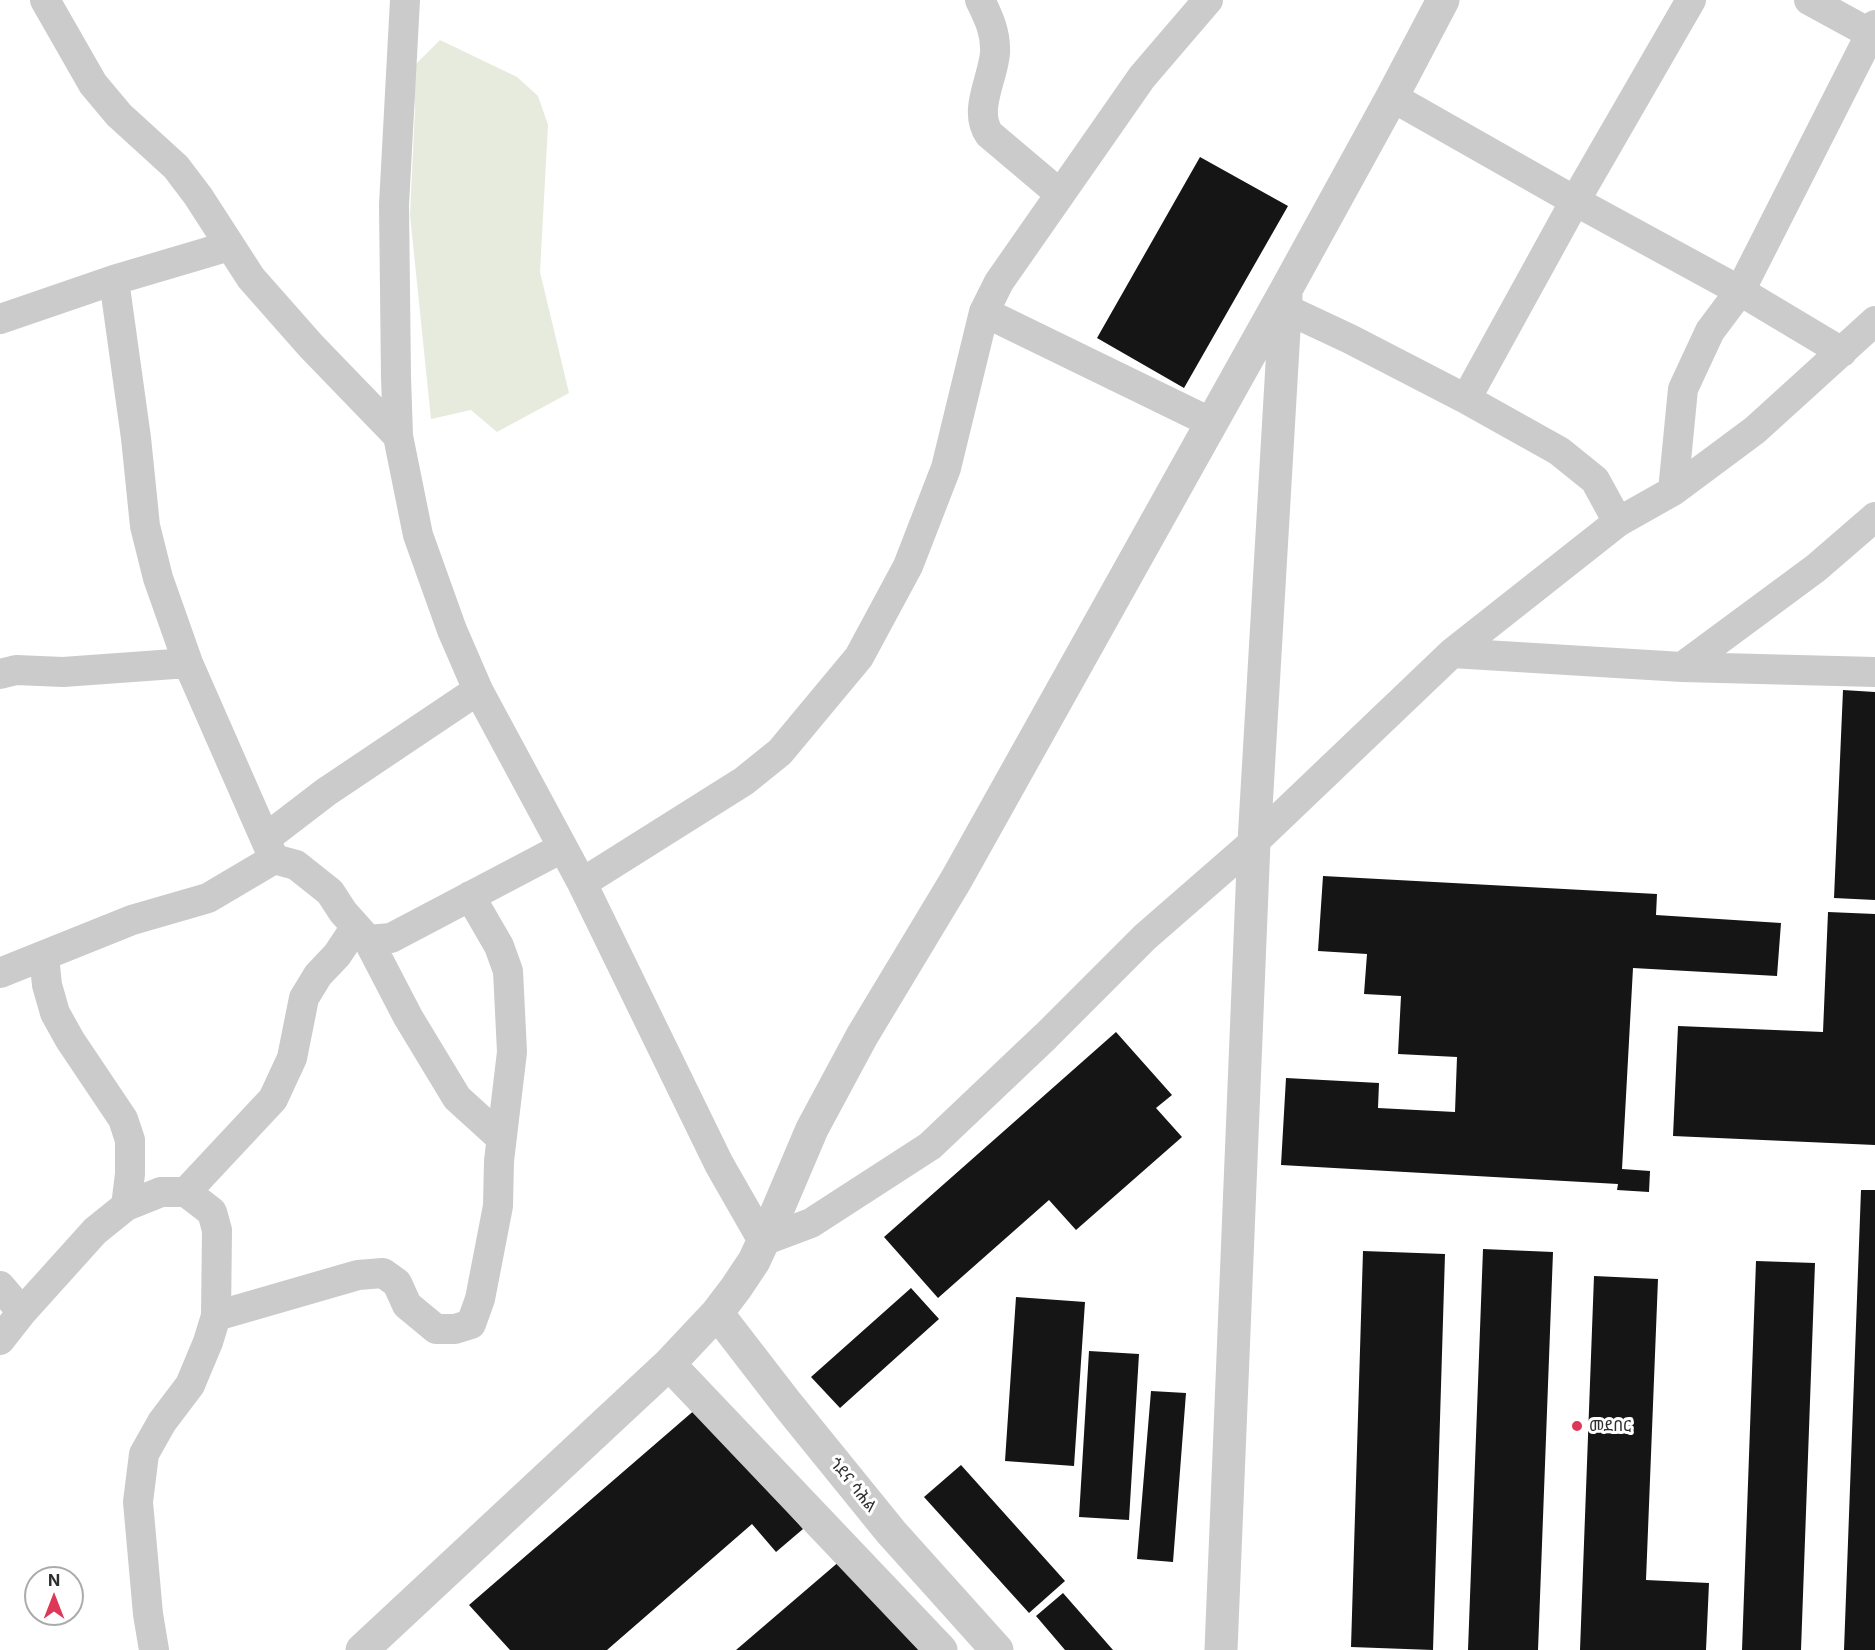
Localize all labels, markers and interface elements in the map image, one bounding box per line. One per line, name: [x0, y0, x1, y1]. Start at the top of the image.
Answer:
place label: መደበር: [1589, 1416, 1631, 1436]
marker: መደበር: [1570, 1419, 1584, 1433]
street label: ጎደና ሳሕል: [825, 1454, 881, 1516]
north arrow: [24, 1566, 84, 1626]
text: N: [48, 1570, 60, 1590]

